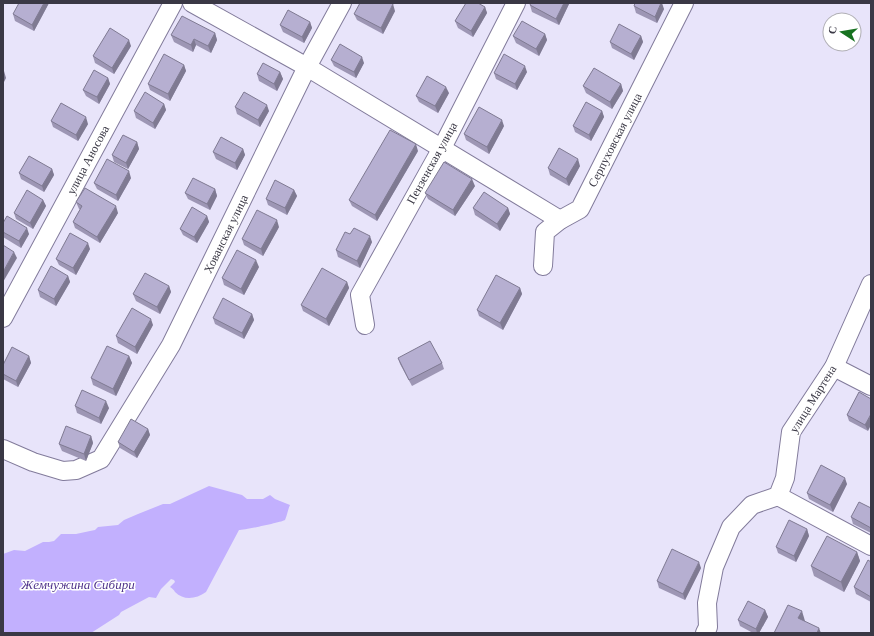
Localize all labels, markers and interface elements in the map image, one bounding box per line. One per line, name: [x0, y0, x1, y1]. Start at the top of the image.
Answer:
north arrow: [822, 12, 862, 52]
text: С: [826, 25, 839, 35]
street label: Серпуховская улица: [585, 90, 645, 189]
street label: Пензенская улица: [404, 119, 461, 206]
street label: улица Аносова: [64, 122, 112, 197]
street label: Хованская улица: [201, 192, 251, 276]
street label: улица Мартена: [787, 362, 840, 435]
water label: Жемчужина Сибири: [20, 577, 135, 592]

